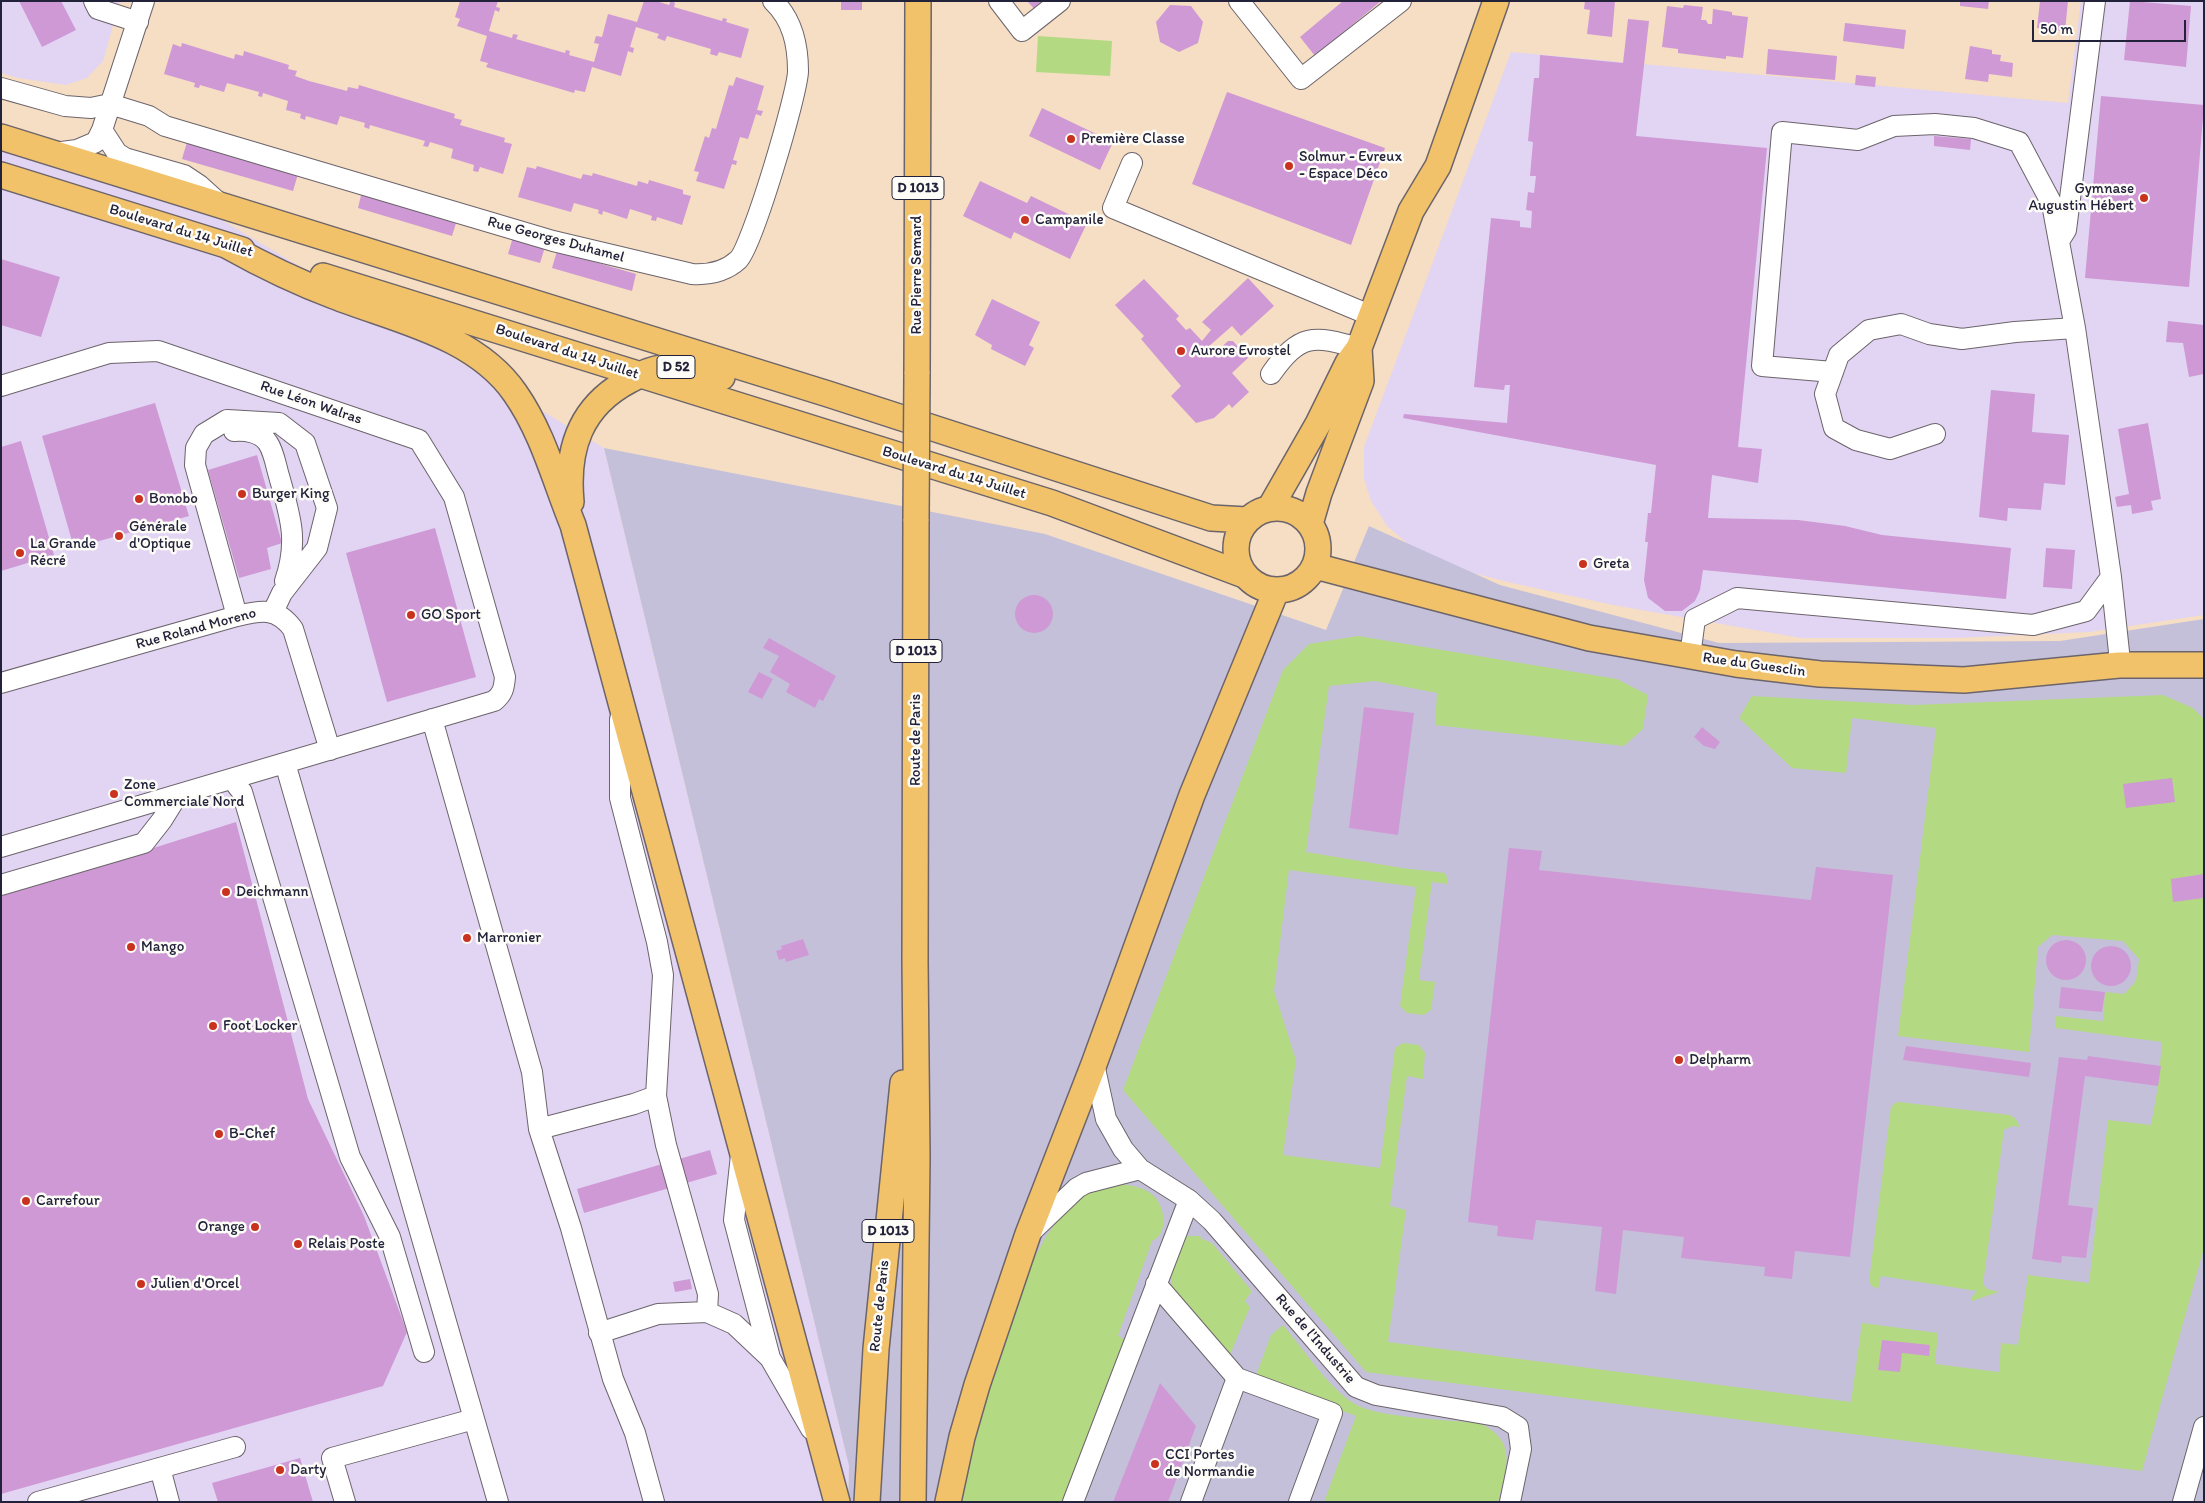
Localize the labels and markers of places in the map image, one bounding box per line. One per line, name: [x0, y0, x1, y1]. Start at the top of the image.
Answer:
place label: Première Classe: [1081, 130, 1185, 148]
marker: Première Classe: [1065, 133, 1077, 145]
place label: Solmur - Evreux - Espace Déco: [1299, 148, 1402, 183]
marker: Solmur - Evreux - Espace Déco: [1283, 160, 1295, 172]
place label: Gymnase Augustin Hébert: [2029, 180, 2134, 215]
marker: Gymnase Augustin Hébert: [2138, 192, 2150, 204]
place label: Campanile: [1035, 211, 1104, 229]
marker: Campanile: [1019, 214, 1031, 226]
place label: Aurore Evrostel: [1191, 342, 1291, 360]
marker: Aurore Evrostel: [1175, 345, 1187, 357]
place label: Burger King: [252, 485, 330, 503]
marker: Burger King: [236, 488, 248, 500]
place label: Bonobo: [149, 490, 198, 508]
marker: Bonobo: [133, 493, 145, 505]
place label: Générale d'Optique: [129, 518, 191, 553]
marker: Générale d'Optique: [113, 530, 125, 542]
place label: La Grande Récré: [30, 535, 96, 570]
marker: La Grande Récré: [14, 547, 26, 559]
place label: Greta: [1593, 555, 1629, 573]
marker: Greta: [1577, 558, 1589, 570]
place label: GO Sport: [421, 606, 481, 624]
marker: GO Sport: [405, 609, 417, 621]
place label: Zone Commerciale Nord: [124, 776, 244, 811]
marker: Zone Commerciale Nord: [108, 788, 120, 800]
place label: Deichmann: [236, 883, 309, 901]
marker: Deichmann: [220, 886, 232, 898]
place label: Marronier: [477, 929, 541, 947]
marker: Marronier: [461, 932, 473, 944]
place label: Mango: [141, 938, 184, 956]
marker: Mango: [125, 941, 137, 953]
place label: Foot Locker: [223, 1017, 298, 1035]
marker: Foot Locker: [207, 1020, 219, 1032]
place label: Delpharm: [1689, 1051, 1751, 1069]
marker: Delpharm: [1673, 1054, 1685, 1066]
place label: B-Chef: [229, 1125, 275, 1143]
marker: B-Chef: [213, 1128, 225, 1140]
place label: Carrefour: [36, 1192, 100, 1210]
marker: Carrefour: [20, 1195, 32, 1207]
place label: Orange: [198, 1218, 245, 1236]
marker: Orange: [249, 1221, 261, 1233]
place label: Relais Poste: [308, 1235, 385, 1253]
marker: Relais Poste: [292, 1238, 304, 1250]
place label: Julien d'Orcel: [151, 1275, 239, 1293]
marker: Julien d'Orcel: [135, 1278, 147, 1290]
place label: CCI Portes de Normandie: [1165, 1446, 1255, 1481]
marker: CCI Portes de Normandie: [1149, 1458, 1161, 1470]
place label: Darty: [290, 1461, 326, 1479]
marker: Darty: [274, 1464, 286, 1476]

